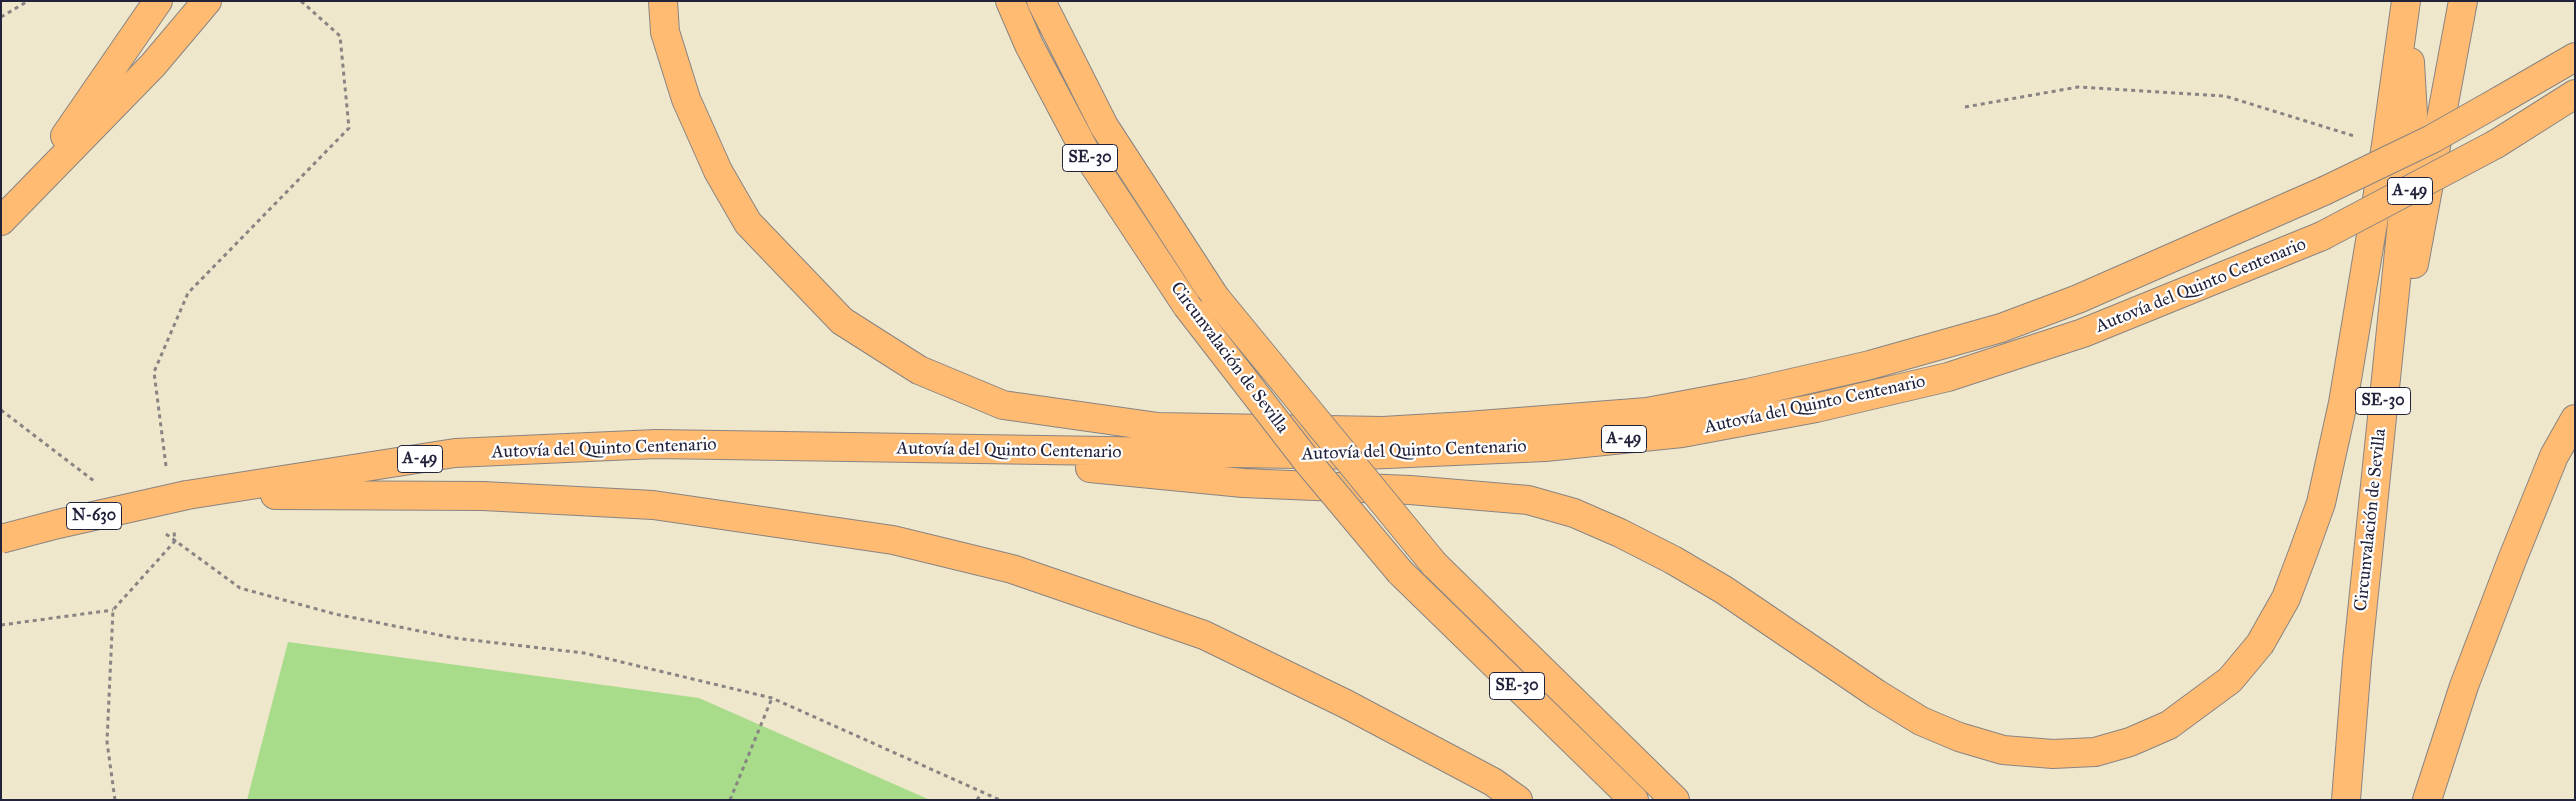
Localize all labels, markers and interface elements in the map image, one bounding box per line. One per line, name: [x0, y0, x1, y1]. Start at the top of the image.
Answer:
road number: SE-30: [1062, 144, 1118, 172]
road number: A-49: [2388, 178, 2432, 205]
street label: Autovía del Quinto Centenario: [2093, 234, 2309, 338]
street label: Circunvalación de Sevilla: [1165, 278, 1293, 438]
street label: Autovía del Quinto Centenario: [1703, 371, 1927, 439]
road number: SE-30: [2356, 388, 2410, 414]
road number: A-49: [1602, 426, 1646, 452]
street label: Circunvalación de Sevilla: [2351, 428, 2391, 612]
street label: Autovía del Quinto Centenario: [491, 434, 717, 464]
street label: Autovía del Quinto Centenario: [1301, 436, 1527, 466]
street label: Autovía del Quinto Centenario: [896, 438, 1122, 464]
road number: A-49: [398, 446, 442, 472]
road number: N-630: [66, 502, 122, 530]
road number: SE-30: [1490, 672, 1544, 699]

